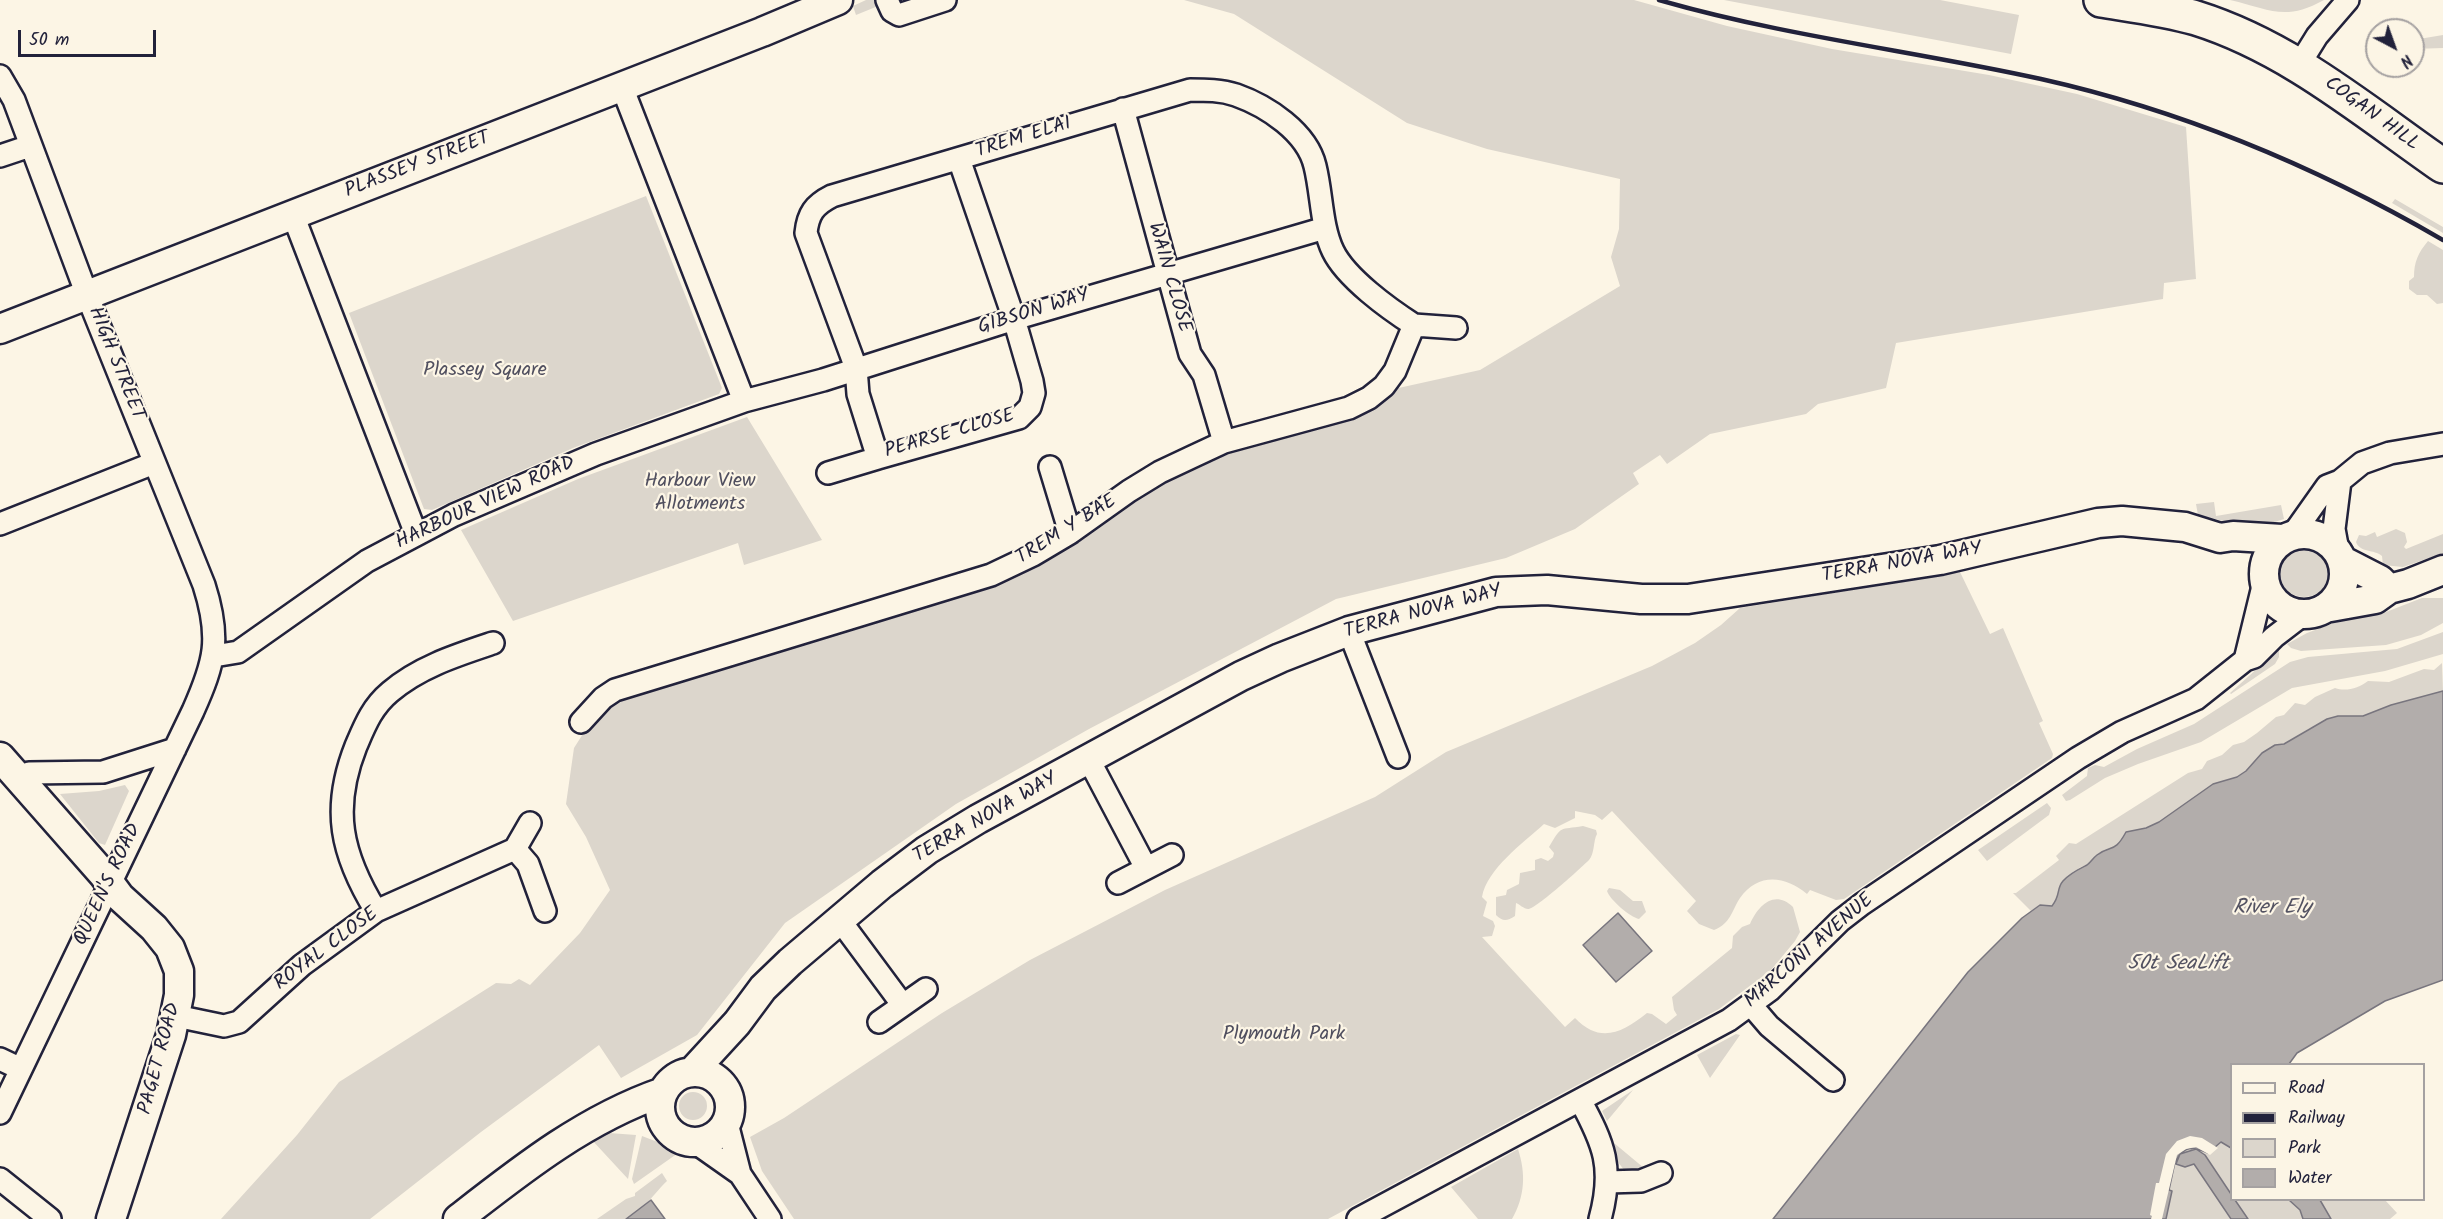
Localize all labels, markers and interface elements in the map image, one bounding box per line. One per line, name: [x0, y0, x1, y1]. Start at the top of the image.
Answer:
scale bar: [21, 18, 159, 56]
north arrow: [2365, 18, 2425, 78]
text: 50 m: [29, 26, 69, 55]
text: N: [2394, 48, 2418, 73]
street label: COGAN HILL: [2319, 72, 2423, 158]
street label: TREM ELAI: [973, 113, 1075, 165]
street label: PLASSEY STREET: [342, 127, 494, 205]
street label: WAIN CLOSE: [1141, 220, 1195, 336]
street label: GIBSON WAY: [976, 285, 1092, 341]
street label: HIGH STREET: [81, 304, 149, 424]
park label: Plassey Square: [423, 360, 547, 384]
street label: PEARSE CLOSE: [882, 405, 1018, 465]
street label: HARBOUR VIEW ROAD: [393, 452, 579, 556]
park label: Harbour View Allotments: [644, 471, 756, 518]
street label: TREM Y BAE: [1012, 491, 1122, 571]
street label: TERRA NOVA WAY: [1820, 538, 1984, 590]
street label: TERRA NOVA WAY: [1342, 580, 1504, 646]
street label: TERRA NOVA WAY: [910, 768, 1062, 870]
street label: QUEEN'S ROAD: [70, 820, 148, 950]
street label: MARCONI AVENUE: [1740, 889, 1880, 1015]
water label: River Ely: [2233, 896, 2311, 922]
street label: ROYAL CLOSE: [270, 903, 384, 997]
water label: 50t SeaLift: [2127, 952, 2229, 978]
street label: PAGET ROAD: [135, 1001, 187, 1117]
park label: Plymouth Park: [1223, 1024, 1345, 1048]
legend: [2230, 1063, 2425, 1201]
text: Road: [2288, 1074, 2324, 1103]
text: Railway: [2288, 1104, 2345, 1133]
text: Park: [2288, 1134, 2321, 1163]
text: Water: [2288, 1164, 2332, 1193]

